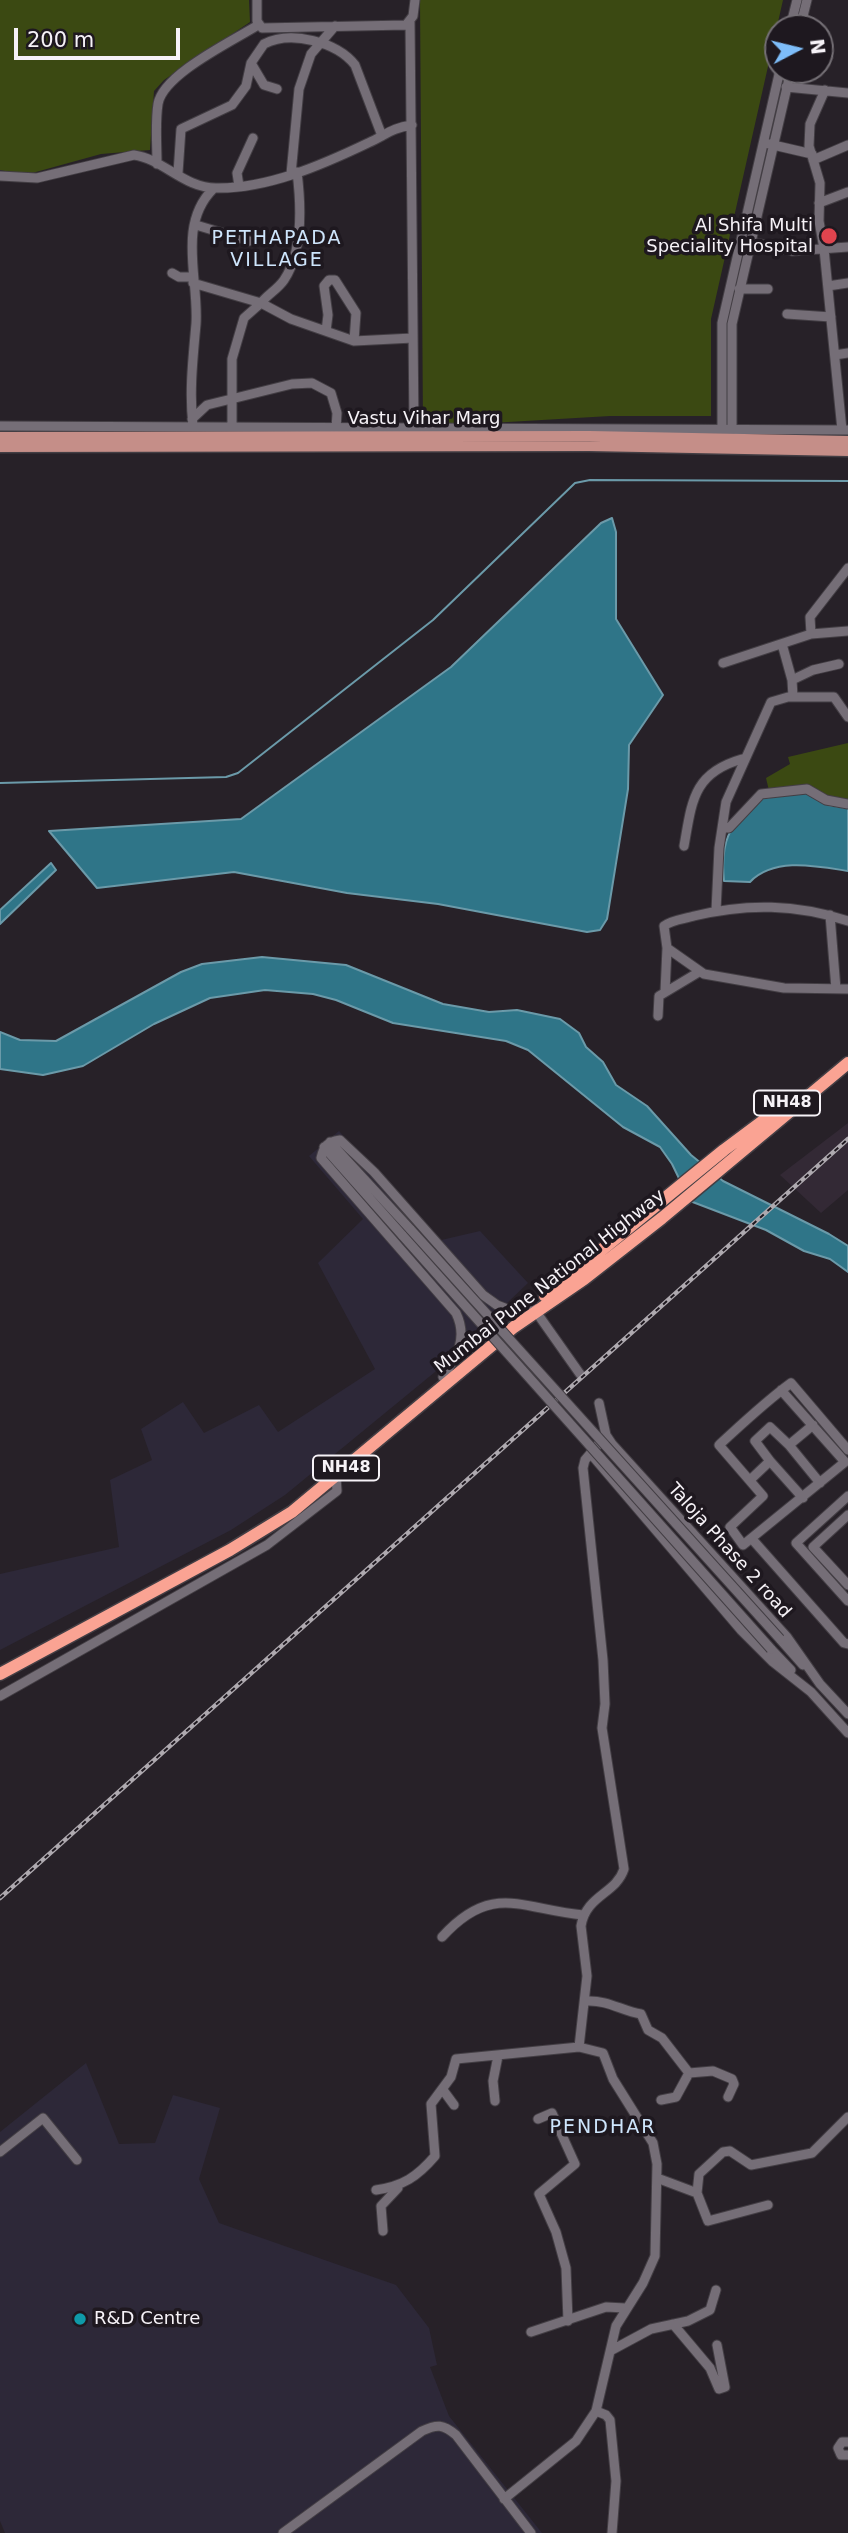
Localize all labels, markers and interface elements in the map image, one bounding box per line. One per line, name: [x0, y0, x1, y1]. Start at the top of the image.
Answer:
scale bar: [18, 14, 184, 58]
north arrow: [764, 14, 834, 84]
text: 200 m: [27, 28, 94, 52]
text: N: [806, 37, 830, 56]
place label: Al Shifa Multi Speciality Hospital: [646, 215, 813, 258]
marker: Al Shifa Multi Speciality Hospital: [819, 226, 839, 246]
district label: PETHAPADA VILLAGE: [213, 228, 341, 272]
street label: Vastu Vihar Marg: [347, 408, 501, 430]
road number: NH48: [754, 1091, 820, 1116]
street label: Mumbai Pune National Highway: [431, 1185, 669, 1379]
road number: NH48: [313, 1456, 379, 1480]
street label: Taloja Phase 2 road: [663, 1479, 795, 1623]
district label: PENDHAR: [550, 2117, 656, 2139]
place label: R&D Centre: [94, 2308, 200, 2330]
marker: R&D Centre: [72, 2311, 88, 2327]

